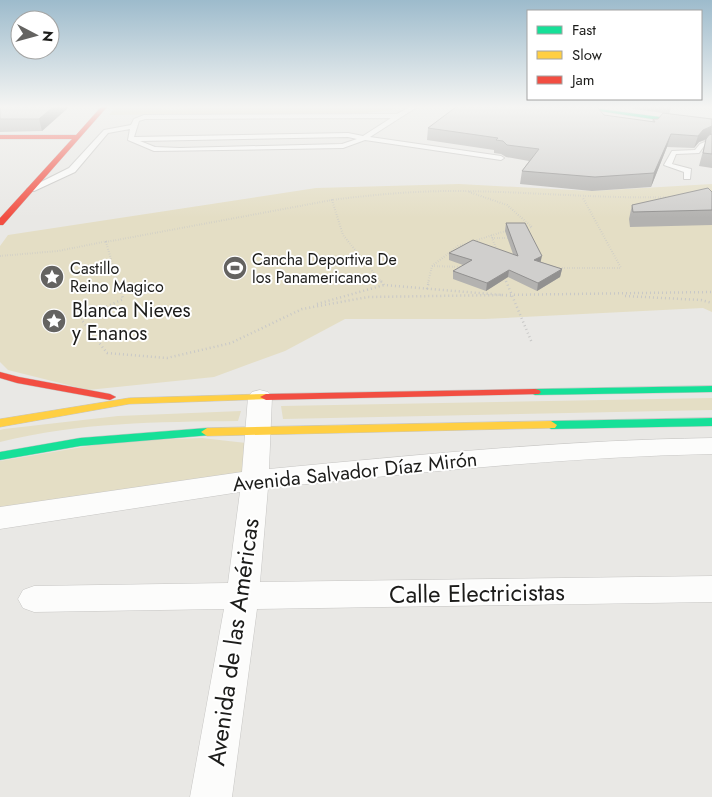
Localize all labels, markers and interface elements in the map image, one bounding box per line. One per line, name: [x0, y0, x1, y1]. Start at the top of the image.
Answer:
north arrow: [10, 10, 60, 60]
legend: [527, 10, 702, 100]
text: Fast: [572, 19, 596, 41]
text: N: [37, 30, 58, 43]
text: Slow: [572, 44, 603, 66]
text: Jam: [570, 69, 595, 91]
place label: Cancha Deportiva De los Panamericanos: [252, 248, 397, 289]
sports icon: Cancha Deportiva De los Panamericanos: [222, 255, 248, 281]
place label: Castillo Reino Magico: [70, 257, 164, 298]
place icon: Castillo Reino Magico: [39, 264, 65, 290]
place label: Blanca Nieves y Enanos: [72, 296, 191, 348]
place icon: Blanca Nieves y Enanos: [41, 308, 67, 334]
street label: Avenida Salvador Díaz Mirón: [231, 445, 479, 499]
street label: Avenida de las Américas: [198, 516, 268, 768]
street label: Calle Electricistas: [389, 574, 565, 612]

